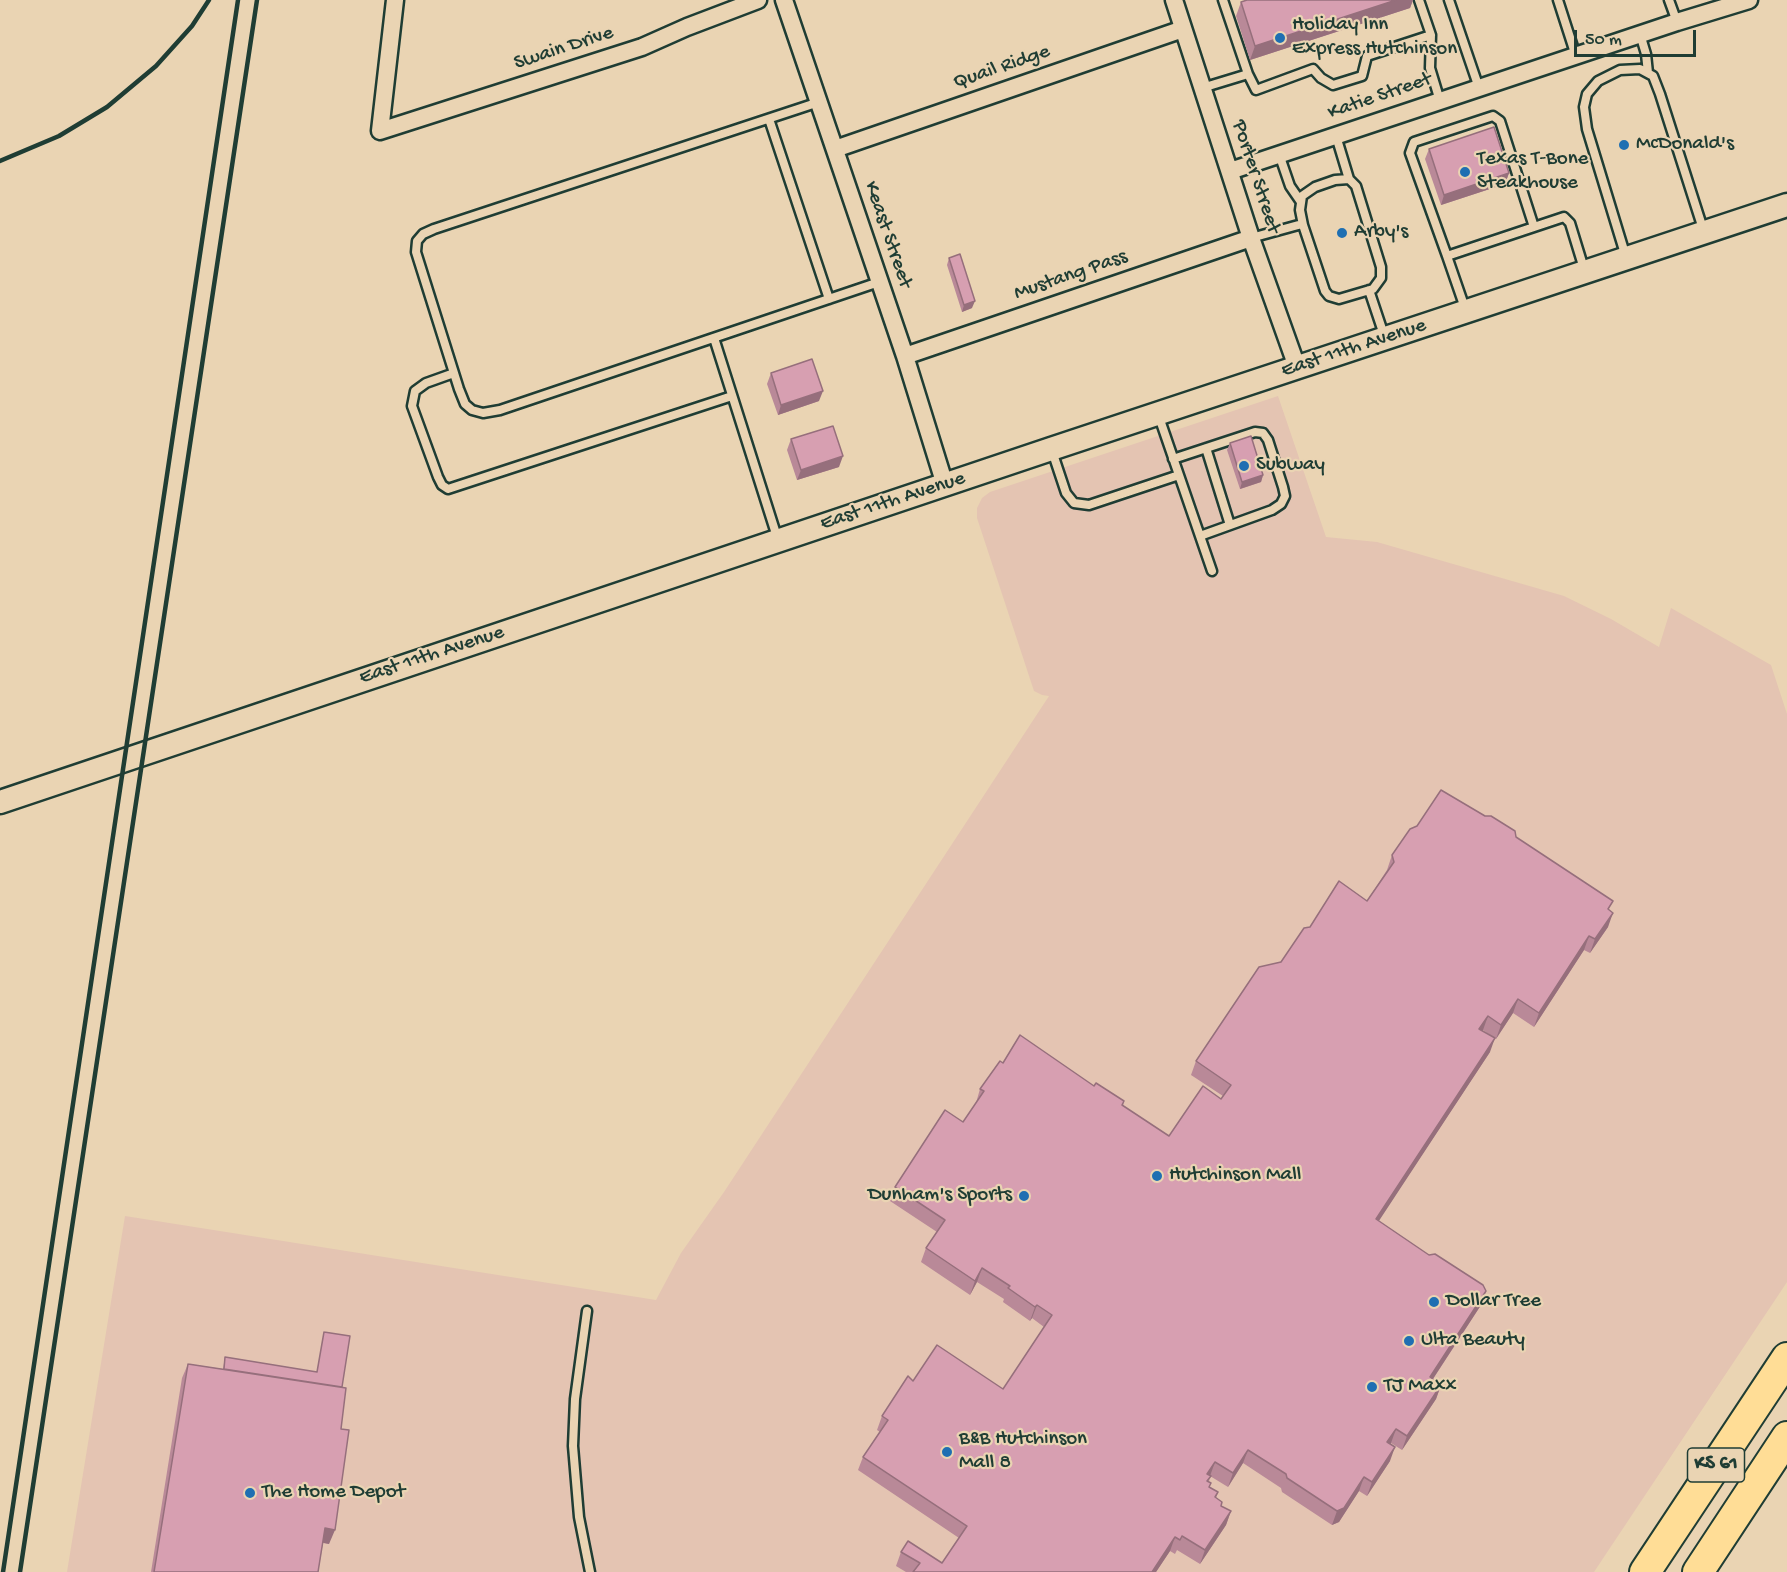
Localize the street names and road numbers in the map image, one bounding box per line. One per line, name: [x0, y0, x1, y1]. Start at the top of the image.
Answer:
street label: Swain Drive: [511, 21, 617, 77]
street label: Quail Ridge: [950, 40, 1054, 96]
street label: Katie Street: [1325, 67, 1435, 127]
street label: Porter Street: [1225, 117, 1285, 237]
street label: Keast Street: [857, 178, 917, 292]
street label: Mustang Pass: [1011, 245, 1131, 307]
street label: East 11th Avenue: [1278, 314, 1430, 384]
street label: East 11th Avenue: [817, 467, 969, 537]
street label: East 11th Avenue: [356, 621, 508, 691]
road number: KS 61: [1688, 1448, 1744, 1482]

